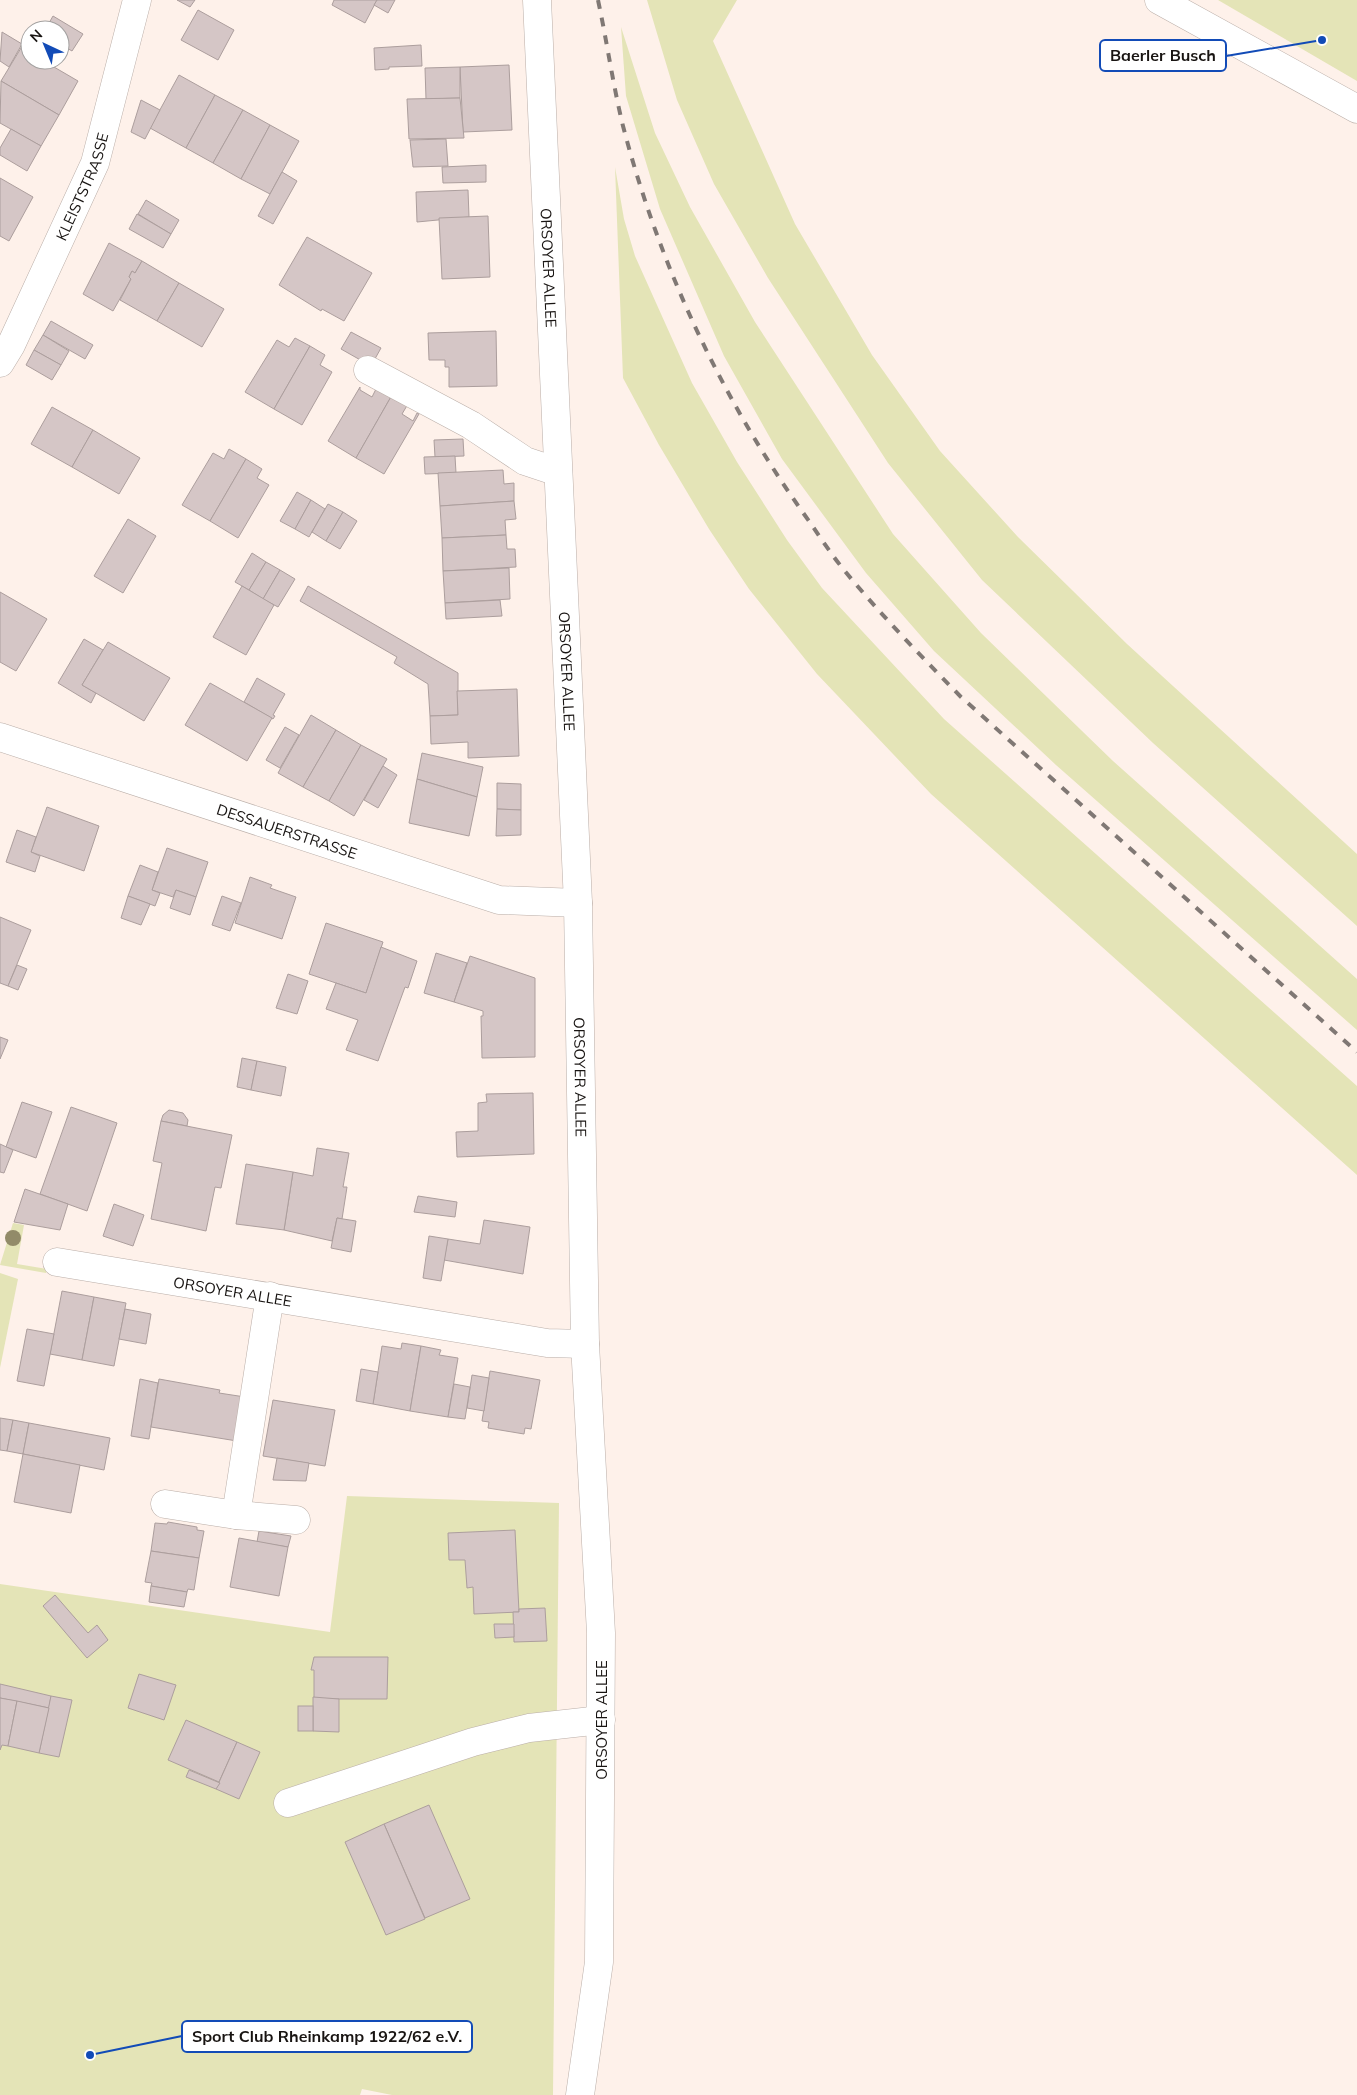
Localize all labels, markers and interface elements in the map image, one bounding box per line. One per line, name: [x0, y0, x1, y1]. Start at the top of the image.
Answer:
north arrow: [20, 20, 70, 70]
text: N: [26, 26, 46, 46]
callout: Baerler Busch: [1100, 40, 1226, 71]
text: Baerler Busch: [1110, 45, 1216, 65]
street label: KLEISTSTRASSE: [51, 130, 112, 243]
street label: ORSOYER ALLEE: [537, 207, 561, 328]
street label: ORSOYER ALLEE: [555, 611, 580, 732]
street label: DESSAUERSTRASSE: [214, 799, 360, 863]
street label: ORSOYER ALLEE: [570, 1017, 591, 1137]
street label: ORSOYER ALLEE: [172, 1272, 293, 1310]
street label: ORSOYER ALLEE: [592, 1660, 611, 1780]
callout: Sport Club Rheinkamp 1922/62 e.V.: [182, 2021, 472, 2052]
text: Sport Club Rheinkamp 1922/62 e.V.: [192, 2026, 462, 2046]

